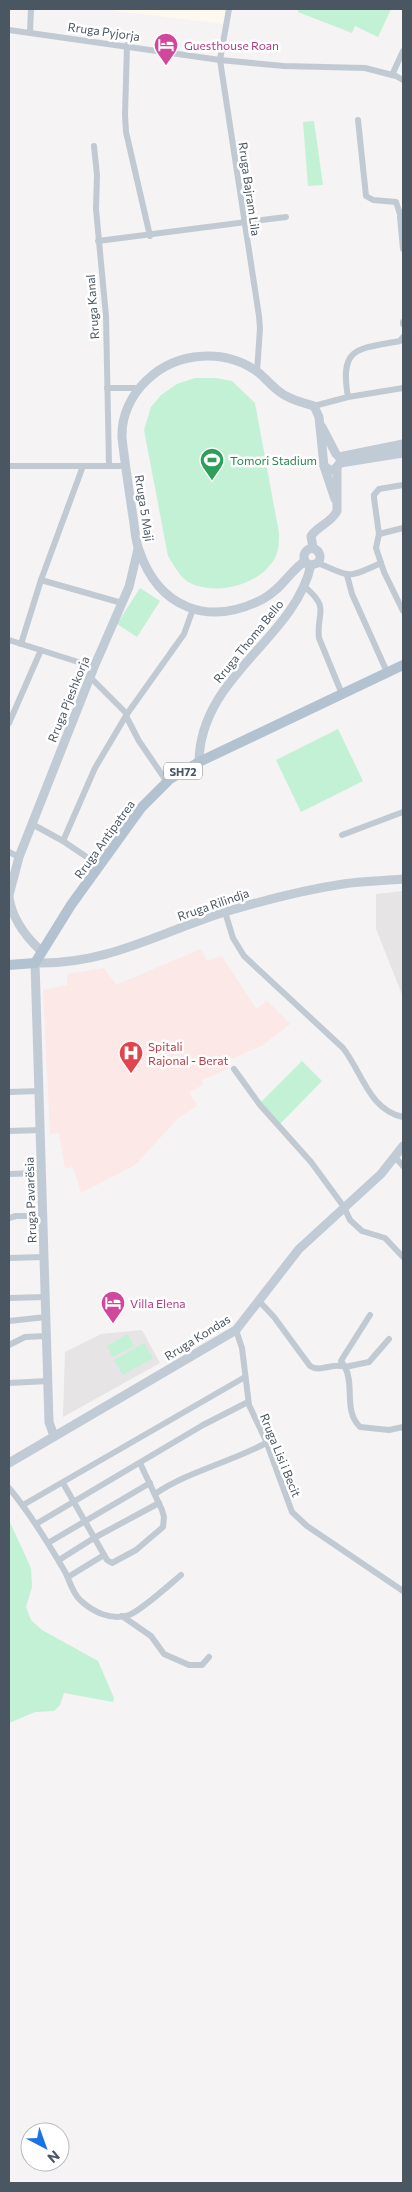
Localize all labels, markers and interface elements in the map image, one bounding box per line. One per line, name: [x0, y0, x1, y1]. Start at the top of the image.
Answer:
street label: Rruga Pyjorja: [67, 19, 141, 43]
hotel icon: Guesthouse Roan: [153, 32, 179, 66]
place label: Guesthouse Roan: [184, 38, 279, 52]
street label: Rruga Bajram Lila: [236, 141, 264, 237]
street label: Rruga Kanal: [83, 274, 101, 340]
sports icon: Tomori Stadium: [199, 447, 225, 481]
place label: Tomori Stadium: [230, 453, 317, 467]
street label: Rruga 5 Maji: [133, 474, 157, 542]
street label: Rruga Thoma Bello: [210, 597, 286, 685]
street label: Rruga Pjeshkorja: [44, 654, 92, 744]
road number: SH72: [164, 762, 202, 779]
street label: Rruga Antipatrea: [71, 797, 137, 881]
street label: Rruga Rilindja: [175, 885, 251, 923]
place label: Spitali Rajonal - Berat: [148, 1039, 228, 1067]
hospital icon: Spitali Rajonal - Berat: [118, 1040, 144, 1074]
street label: Rruga Pavarësia: [21, 1157, 39, 1243]
hotel icon: Villa Elena: [100, 1290, 126, 1324]
place label: Villa Elena: [130, 1296, 186, 1310]
street label: Rruga Kondas: [162, 1311, 232, 1363]
street label: Rruga Lisi i Becit: [258, 1411, 304, 1499]
north arrow: [20, 2122, 70, 2172]
text: N: [44, 2147, 63, 2167]

